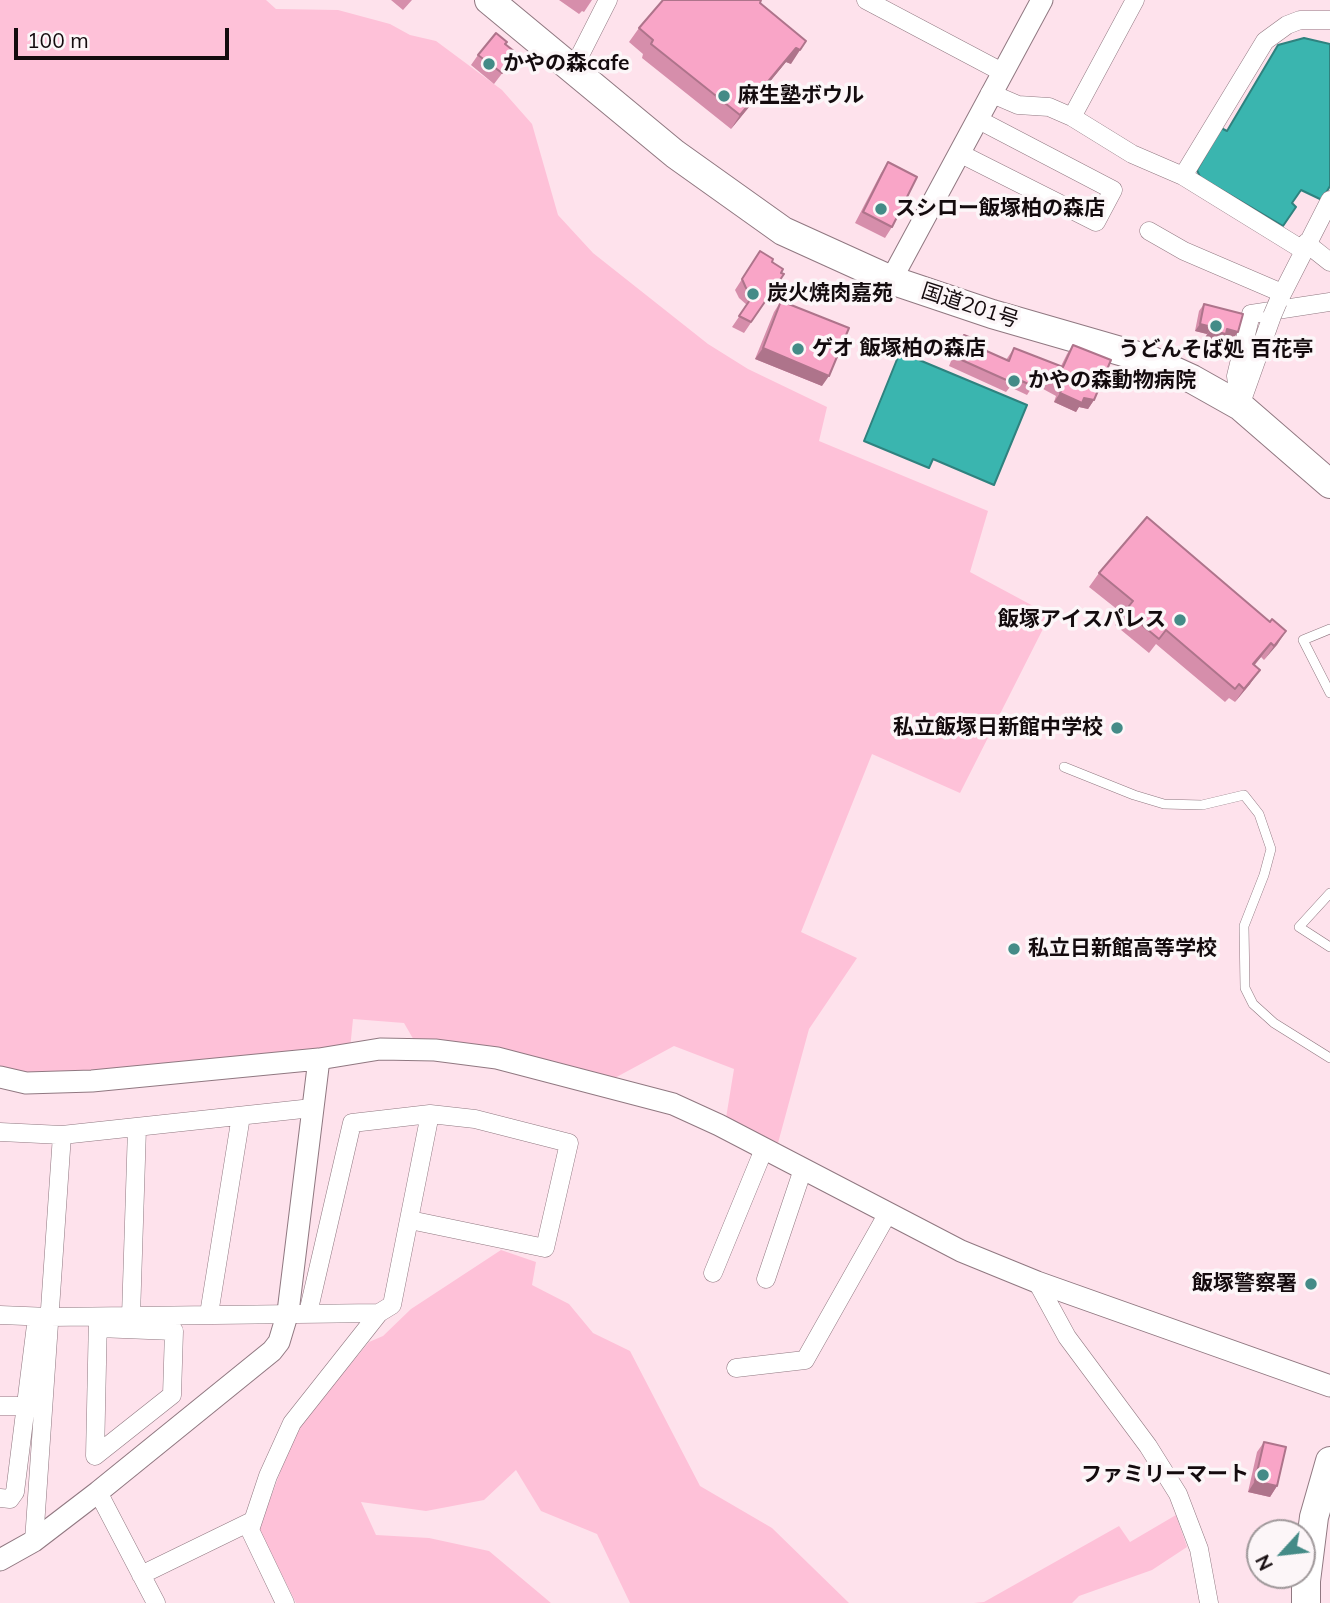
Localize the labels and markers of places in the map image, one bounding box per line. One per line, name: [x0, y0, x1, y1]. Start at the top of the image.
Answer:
place label: かやの森cafe: [503, 51, 630, 77]
marker: かやの森cafe: [481, 56, 497, 72]
place label: 麻生塾ボウル: [738, 83, 864, 109]
marker: 麻生塾ボウル: [716, 88, 732, 104]
place label: スシロー飯塚柏の森店: [895, 196, 1105, 222]
marker: スシロー飯塚柏の森店: [873, 201, 889, 217]
place label: 炭火焼肉嘉苑: [767, 281, 893, 307]
marker: 炭火焼肉嘉苑: [745, 286, 761, 302]
marker: うどんそば処 百花亭: [1208, 318, 1224, 334]
place label: ゲオ 飯塚柏の森店: [812, 336, 986, 362]
place label: うどんそば処 百花亭: [1119, 337, 1313, 363]
marker: ゲオ 飯塚柏の森店: [790, 341, 806, 357]
place label: かやの森動物病院: [1028, 368, 1196, 394]
marker: かやの森動物病院: [1006, 373, 1022, 389]
place label: 飯塚アイスパレス: [998, 607, 1166, 633]
marker: 飯塚アイスパレス: [1172, 612, 1188, 628]
place label: 私立飯塚日新館中学校: [893, 715, 1103, 741]
marker: 私立飯塚日新館中学校: [1109, 720, 1125, 736]
place label: 私立日新館高等学校: [1028, 936, 1217, 962]
marker: 私立日新館高等学校: [1006, 941, 1022, 957]
place label: 飯塚警察署: [1192, 1271, 1297, 1297]
marker: 飯塚警察署: [1303, 1276, 1319, 1292]
place label: ファミリーマート: [1081, 1462, 1249, 1488]
marker: ファミリーマート: [1255, 1467, 1271, 1483]

